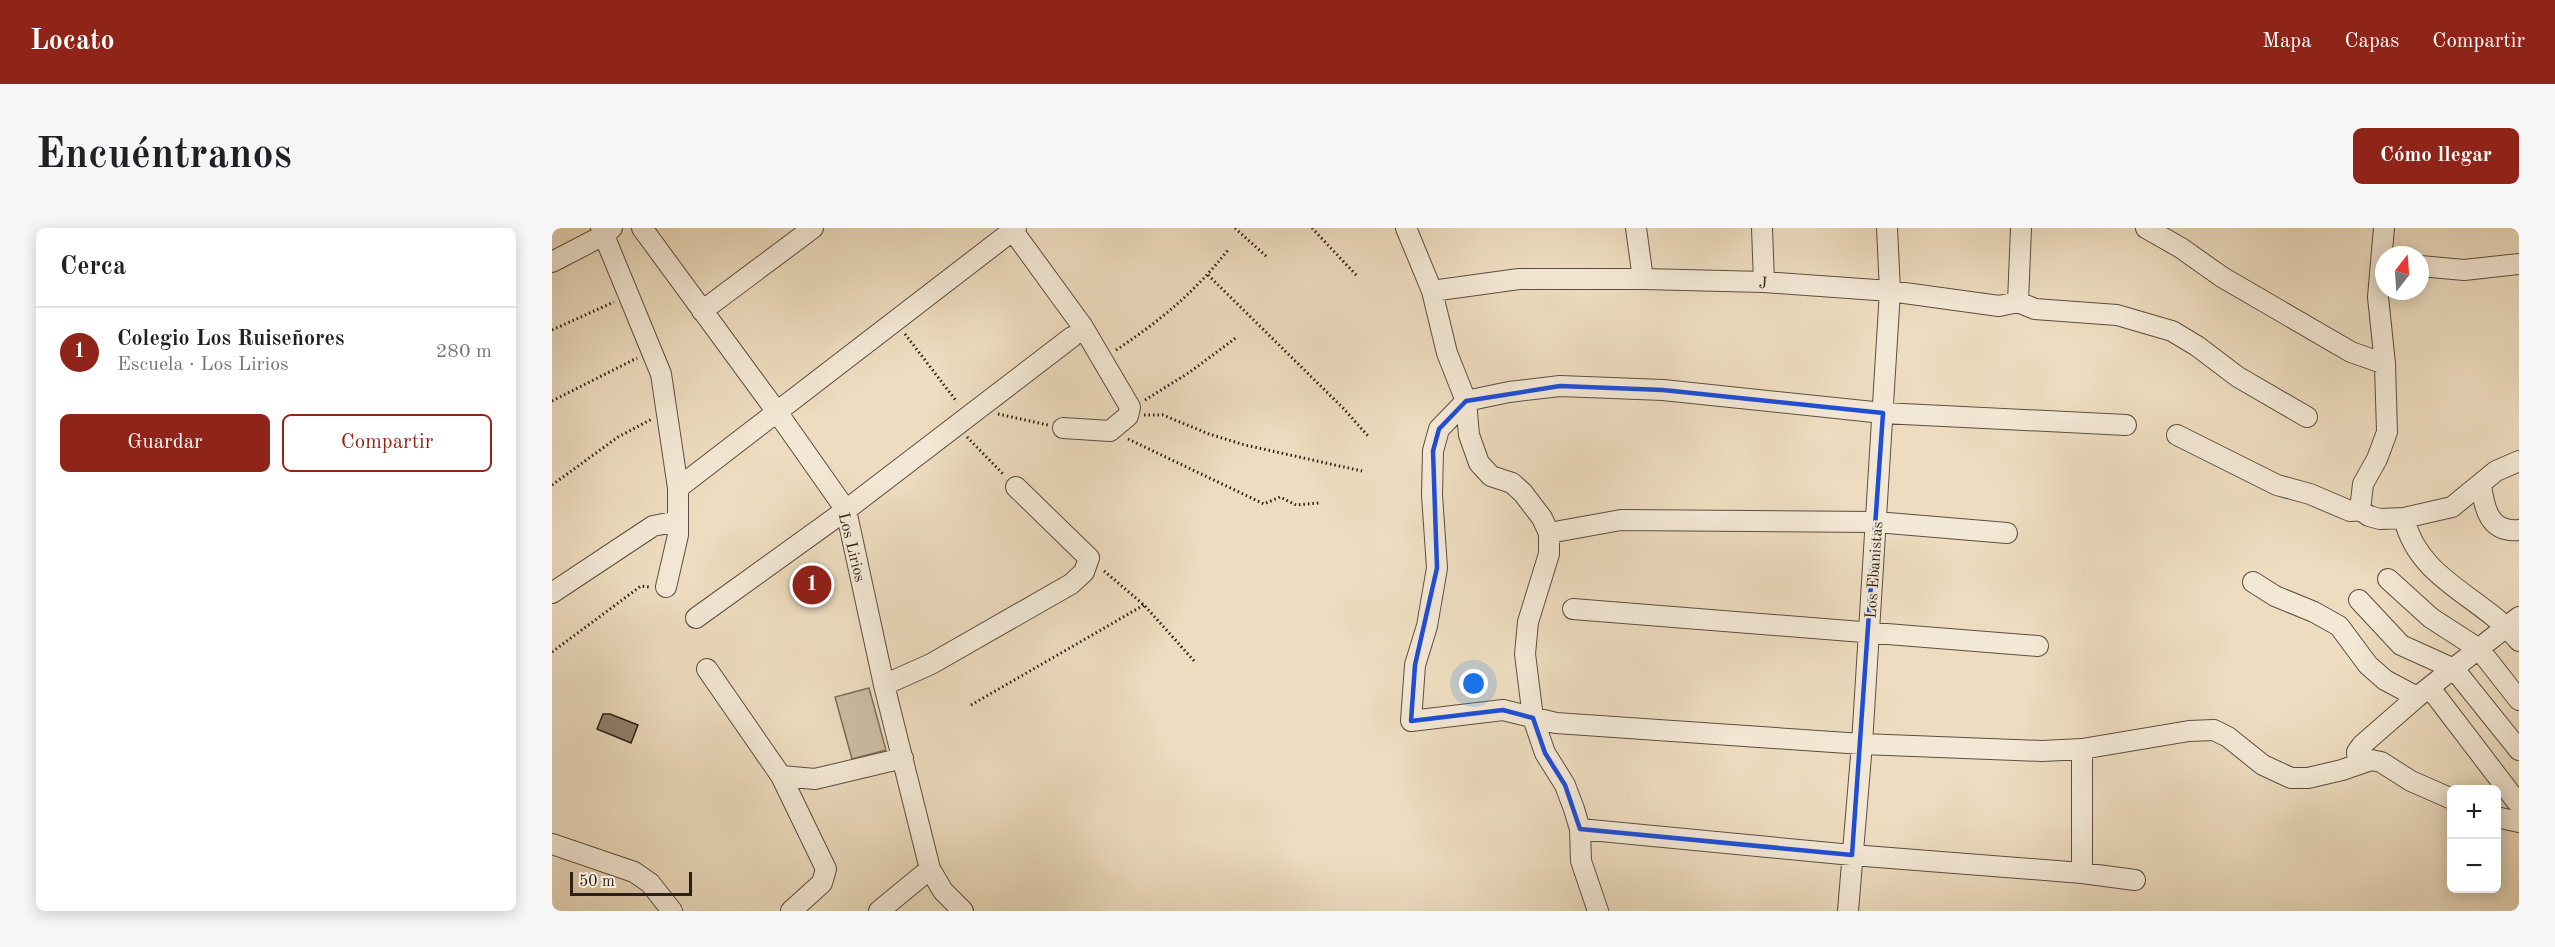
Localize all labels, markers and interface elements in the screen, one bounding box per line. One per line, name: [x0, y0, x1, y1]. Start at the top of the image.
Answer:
text: Locato: [30, 28, 115, 56]
text: Mapa: [2262, 31, 2312, 52]
text: Capas: [2345, 31, 2399, 52]
text: Compartir: [2432, 31, 2525, 52]
button: Cómo llegar: [2353, 128, 2519, 184]
text: Encuéntranos: [36, 135, 292, 177]
north arrow: [2375, 246, 2429, 300]
text: Cerca: [60, 254, 126, 280]
street label: J: [1758, 276, 1768, 292]
text: Colegio Los Ruiseñores: [117, 328, 344, 350]
text: 1: [74, 342, 85, 362]
text: 280 m: [436, 342, 492, 362]
text: Escuela · Los Lirios: [117, 355, 289, 375]
button: Guardar: [60, 414, 270, 472]
button: Compartir: [282, 414, 492, 472]
street label: Los Lirios: [835, 511, 867, 584]
street label: Los Ebanistas: [1864, 521, 1886, 619]
pin: 1: [792, 562, 832, 608]
your location: [1459, 669, 1488, 698]
map controls: [2447, 785, 2501, 893]
button: +: [2447, 785, 2501, 839]
button: −: [2447, 839, 2501, 893]
scale bar: [570, 869, 692, 896]
text: 50 m: [579, 874, 615, 890]

